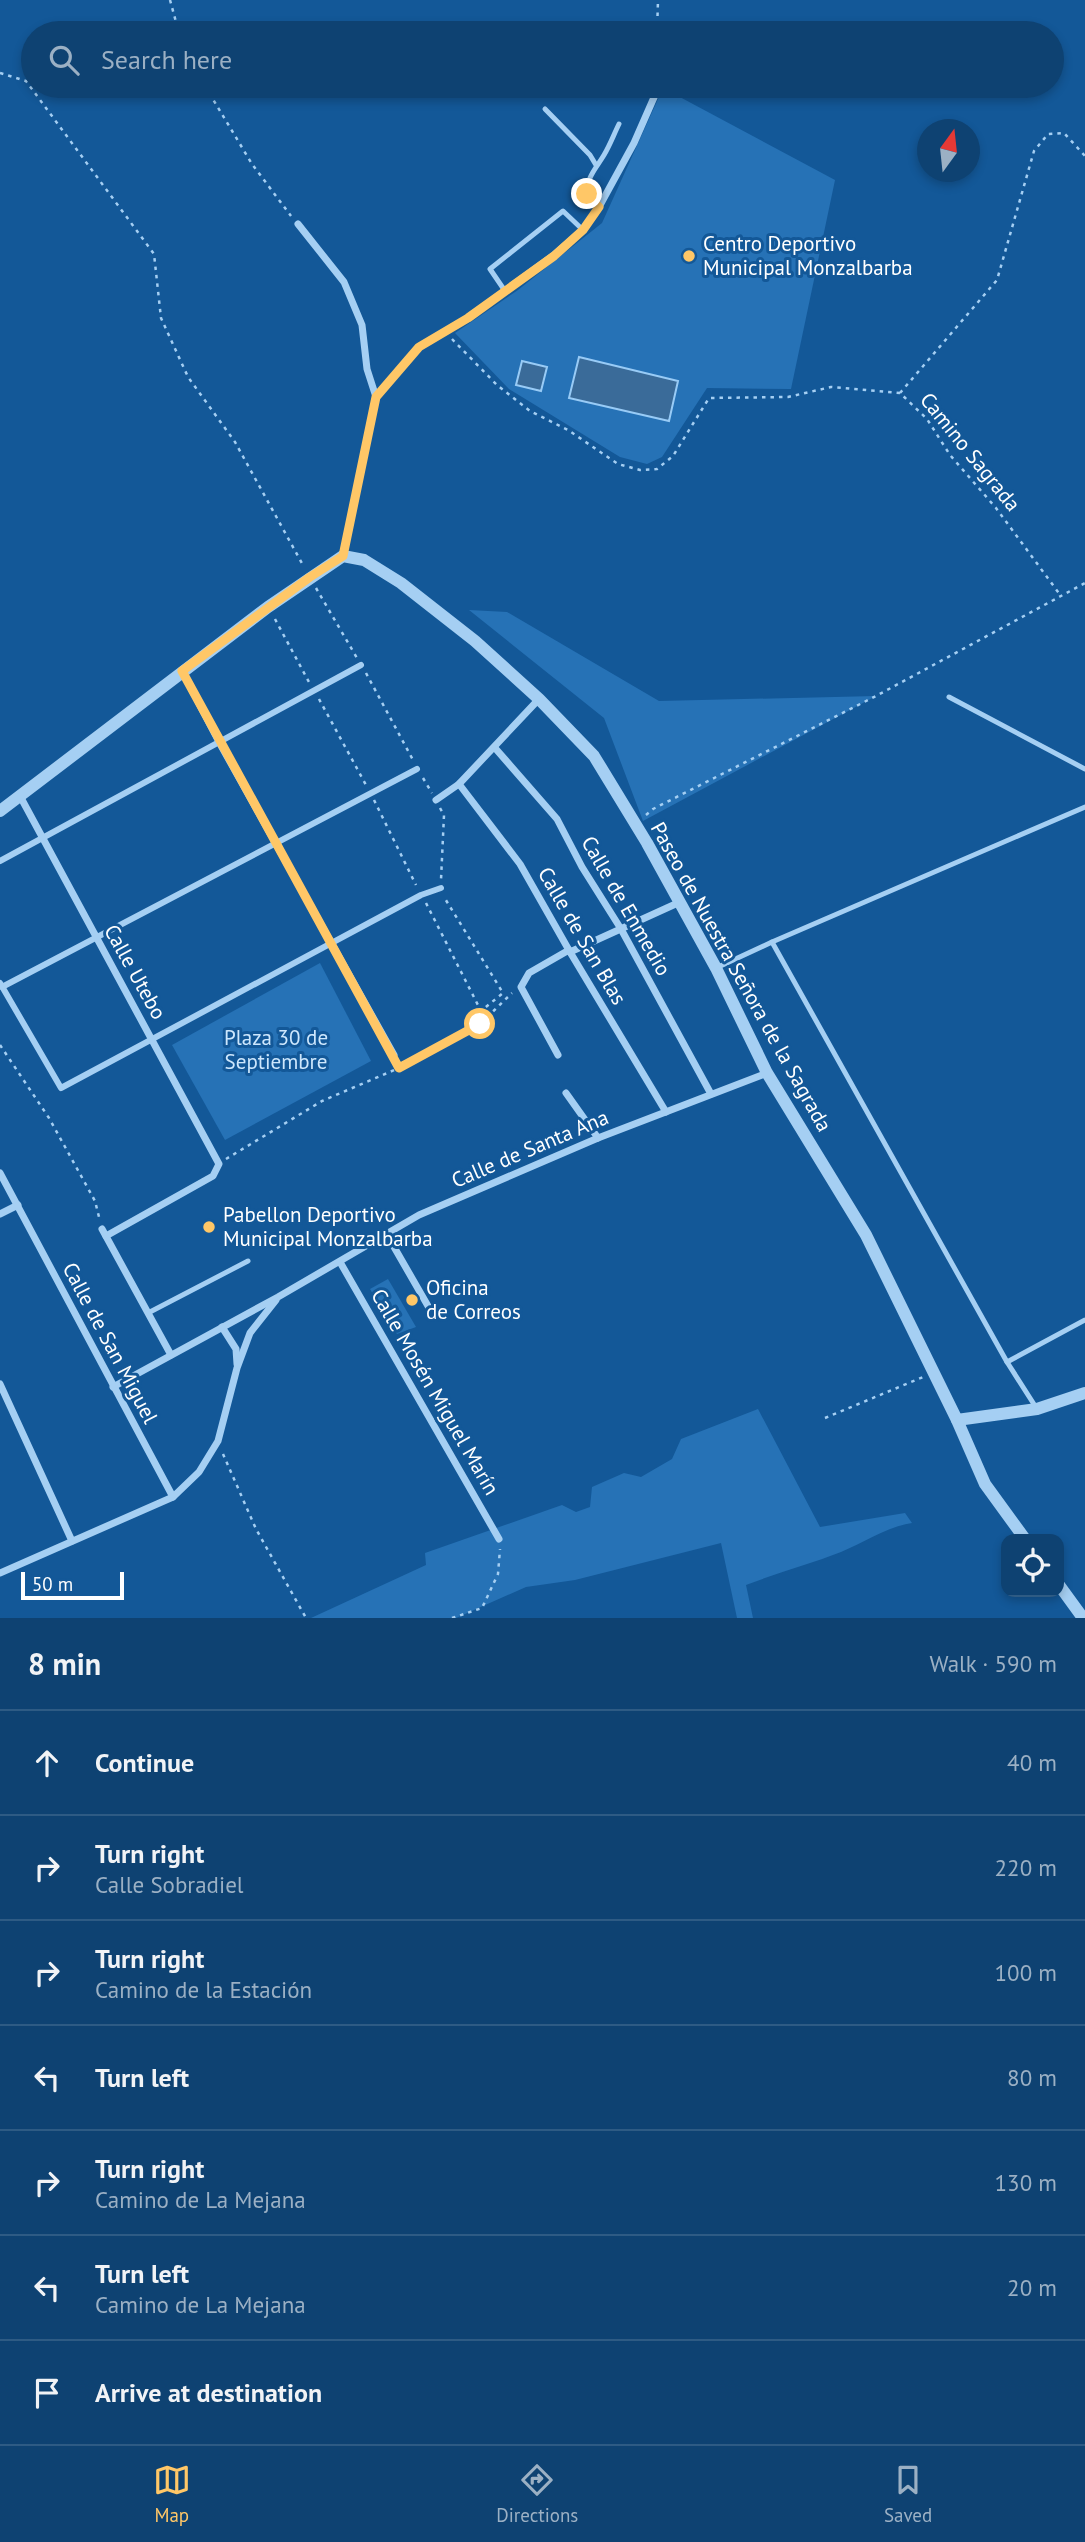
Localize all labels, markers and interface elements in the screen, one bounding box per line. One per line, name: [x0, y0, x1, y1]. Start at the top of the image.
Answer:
search box: [21, 21, 1064, 98]
icon: search: [45, 41, 83, 79]
text: Search here: [101, 43, 232, 76]
north arrow: [917, 119, 980, 182]
route end: [571, 178, 602, 209]
place label: Centro Deportivo Municipal Monzalbarba: [703, 230, 913, 281]
marker: Centro Deportivo Municipal Monzalbarba: [681, 248, 697, 264]
street label: Camino Sagrada: [914, 387, 1027, 517]
street label: Paseo de Nuestra Señora de la Sagrada: [645, 817, 838, 1136]
street label: Calle de Enmedio: [576, 831, 677, 980]
street label: Calle de San Blas: [532, 862, 633, 1009]
street label: Calle Utebo: [98, 920, 173, 1024]
route start: [464, 1008, 495, 1039]
park label: Plaza 30 de Septiembre: [224, 1024, 328, 1075]
street label: Calle de Santa Ana: [447, 1103, 612, 1194]
place label: Pabellon Deportivo Municipal Monzalbarba: [223, 1201, 433, 1252]
marker: Pabellon Deportivo Municipal Monzalbarba: [201, 1219, 217, 1235]
street label: Calle de San Miguel: [57, 1258, 164, 1428]
place label: Oficina de Correos: [426, 1274, 521, 1325]
street label: Calle Mosén Miguel Marín: [365, 1284, 506, 1500]
marker: Oficina de Correos: [404, 1292, 420, 1308]
map controls: [1001, 1534, 1064, 1597]
button: locate: [1001, 1534, 1064, 1597]
scale bar: [21, 1569, 124, 1601]
text: 50 m: [32, 1572, 73, 1596]
text: 8 min: [28, 1644, 101, 1683]
text: Walk · 590 m: [930, 1649, 1057, 1678]
icon: ahead: [28, 1744, 66, 1782]
text: Continue: [95, 1746, 194, 1779]
text: 40 m: [1007, 1748, 1057, 1777]
text: Turn right: [95, 1837, 204, 1870]
icon: right: [28, 1849, 66, 1887]
text: 220 m: [995, 1853, 1057, 1882]
text: Calle Sobradiel: [95, 1870, 244, 1899]
text: Turn right: [95, 1942, 204, 1975]
icon: right: [28, 1954, 66, 1992]
text: 100 m: [995, 1958, 1057, 1987]
text: Camino de la Estación: [95, 1975, 312, 2004]
icon: left: [28, 2059, 66, 2097]
text: Turn left: [95, 2061, 189, 2094]
text: 80 m: [1007, 2063, 1057, 2092]
text: Turn right: [95, 2152, 204, 2185]
icon: right: [28, 2164, 66, 2202]
text: 130 m: [995, 2168, 1057, 2197]
text: Camino de La Mejana: [95, 2185, 306, 2214]
text: Turn left: [95, 2257, 189, 2290]
icon: left: [28, 2269, 66, 2307]
text: 20 m: [1007, 2273, 1057, 2302]
text: Camino de La Mejana: [95, 2290, 306, 2319]
icon: arrive: [28, 2374, 66, 2412]
text: Arrive at destination: [95, 2376, 322, 2409]
tab: Map: [153, 2461, 191, 2527]
tab: Directions: [496, 2461, 578, 2527]
tab: Saved: [884, 2461, 932, 2527]

